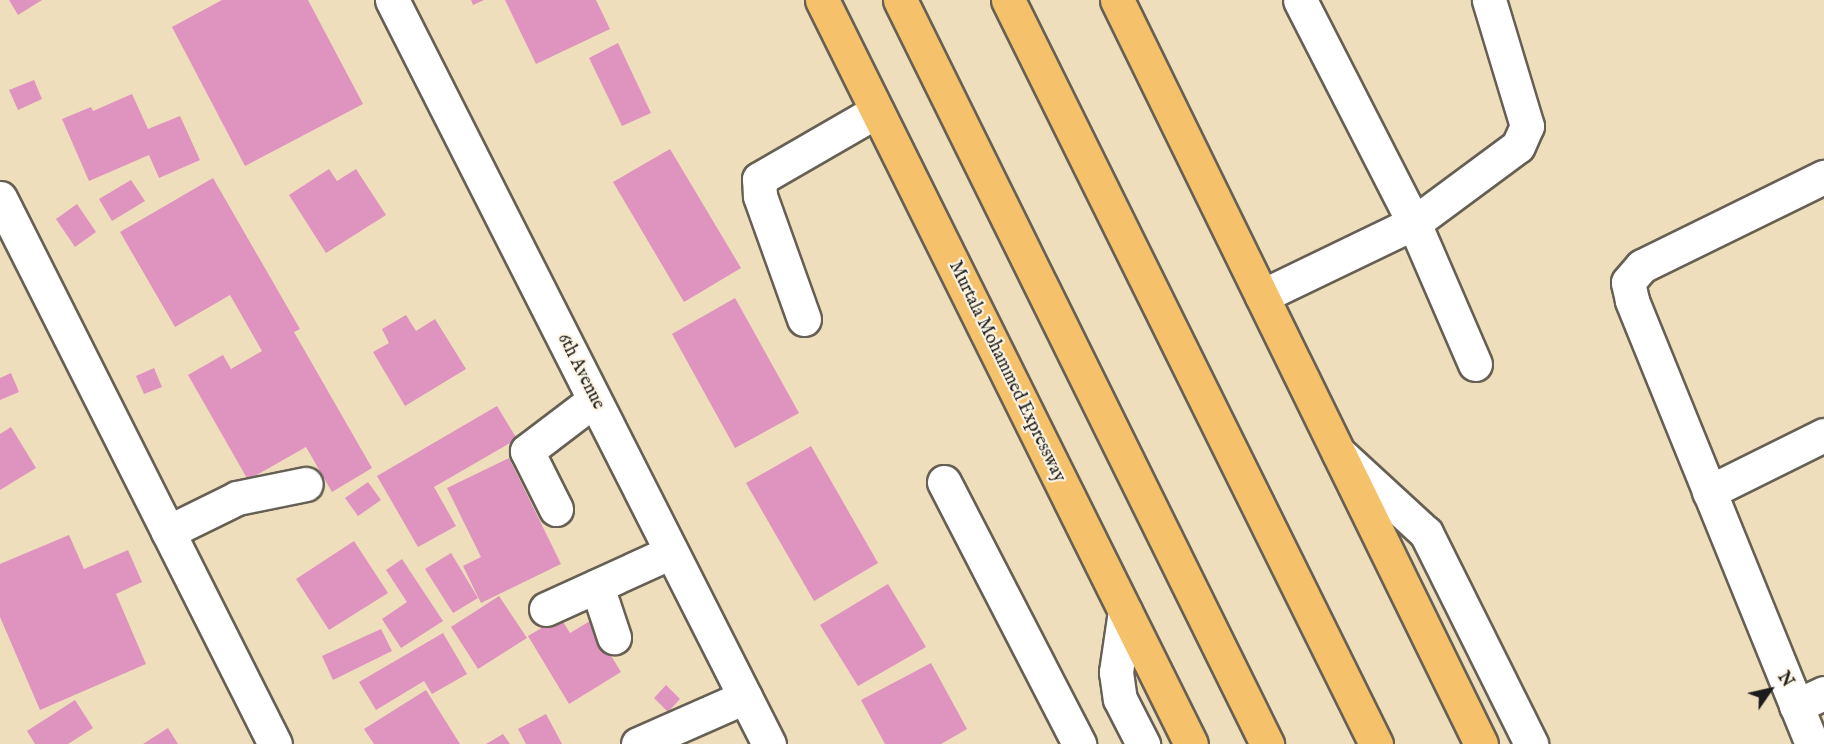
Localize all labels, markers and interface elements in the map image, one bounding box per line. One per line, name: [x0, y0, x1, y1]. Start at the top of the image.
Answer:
street label: Murtala Mohammed Expressway: [943, 258, 1069, 486]
street label: 6th Avenue: [552, 330, 608, 414]
north arrow: [1740, 660, 1800, 720]
text: N: [1773, 669, 1797, 691]

